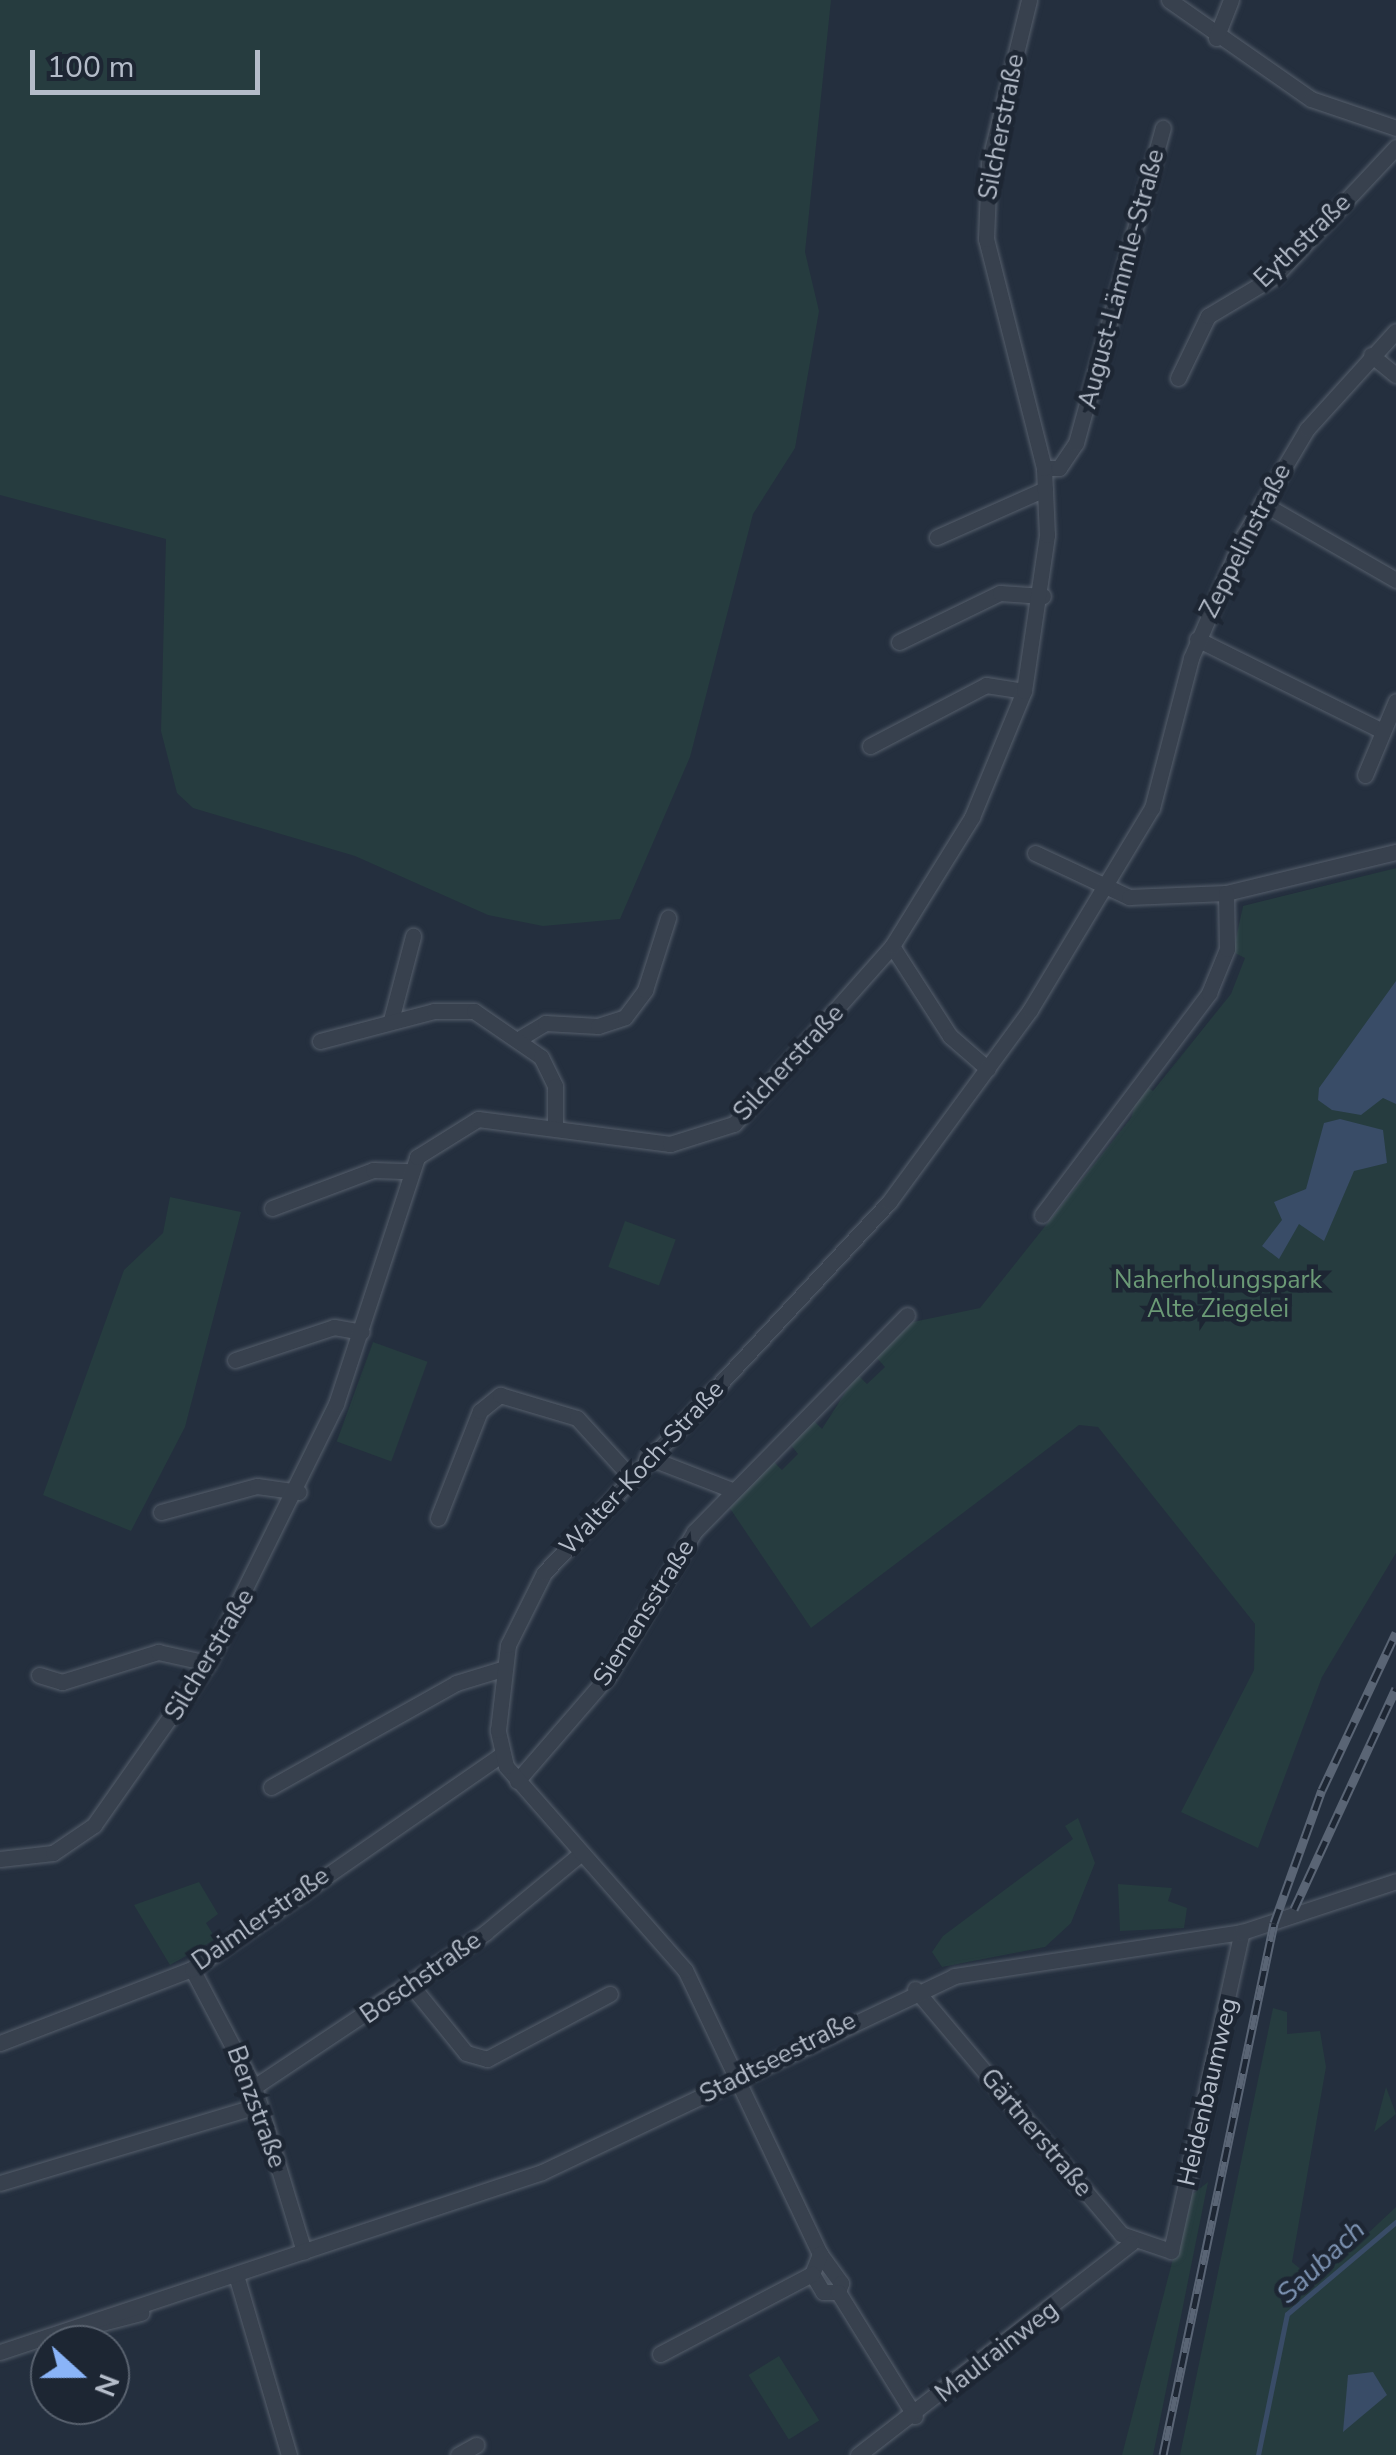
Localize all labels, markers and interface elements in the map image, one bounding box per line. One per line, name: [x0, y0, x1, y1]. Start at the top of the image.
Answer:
scale bar: [35, 30, 265, 92]
text: 100 m: [47, 47, 134, 88]
street label: Silcherstraße: [973, 52, 1031, 202]
street label: August-Lämmle-Straße: [1073, 146, 1171, 412]
street label: Eythstraße: [1249, 188, 1357, 294]
street label: Zeppelinstraße: [1194, 459, 1298, 623]
street label: Silcherstraße: [728, 999, 850, 1127]
park label: Naherholungspark Alte Ziegelei: [1114, 1266, 1322, 1325]
street label: Walter-Koch-Straße: [553, 1375, 731, 1561]
street label: Siemensstraße: [587, 1534, 701, 1692]
street label: Silcherstraße: [159, 1584, 261, 1726]
street label: Daimlerstraße: [187, 1861, 335, 1977]
street label: Boschstraße: [355, 1926, 487, 2030]
street label: Heidenbaumweg: [1172, 1995, 1244, 2189]
street label: Stadtseestraße: [695, 2006, 861, 2110]
street label: Benzstraße: [220, 2042, 292, 2172]
street label: Gärtnerstraße: [974, 2063, 1098, 2203]
water label: Saubach: [1270, 2213, 1372, 2311]
street label: Maulrainweg: [930, 2295, 1064, 2409]
north arrow: [30, 2325, 130, 2425]
text: N: [85, 2368, 128, 2402]

